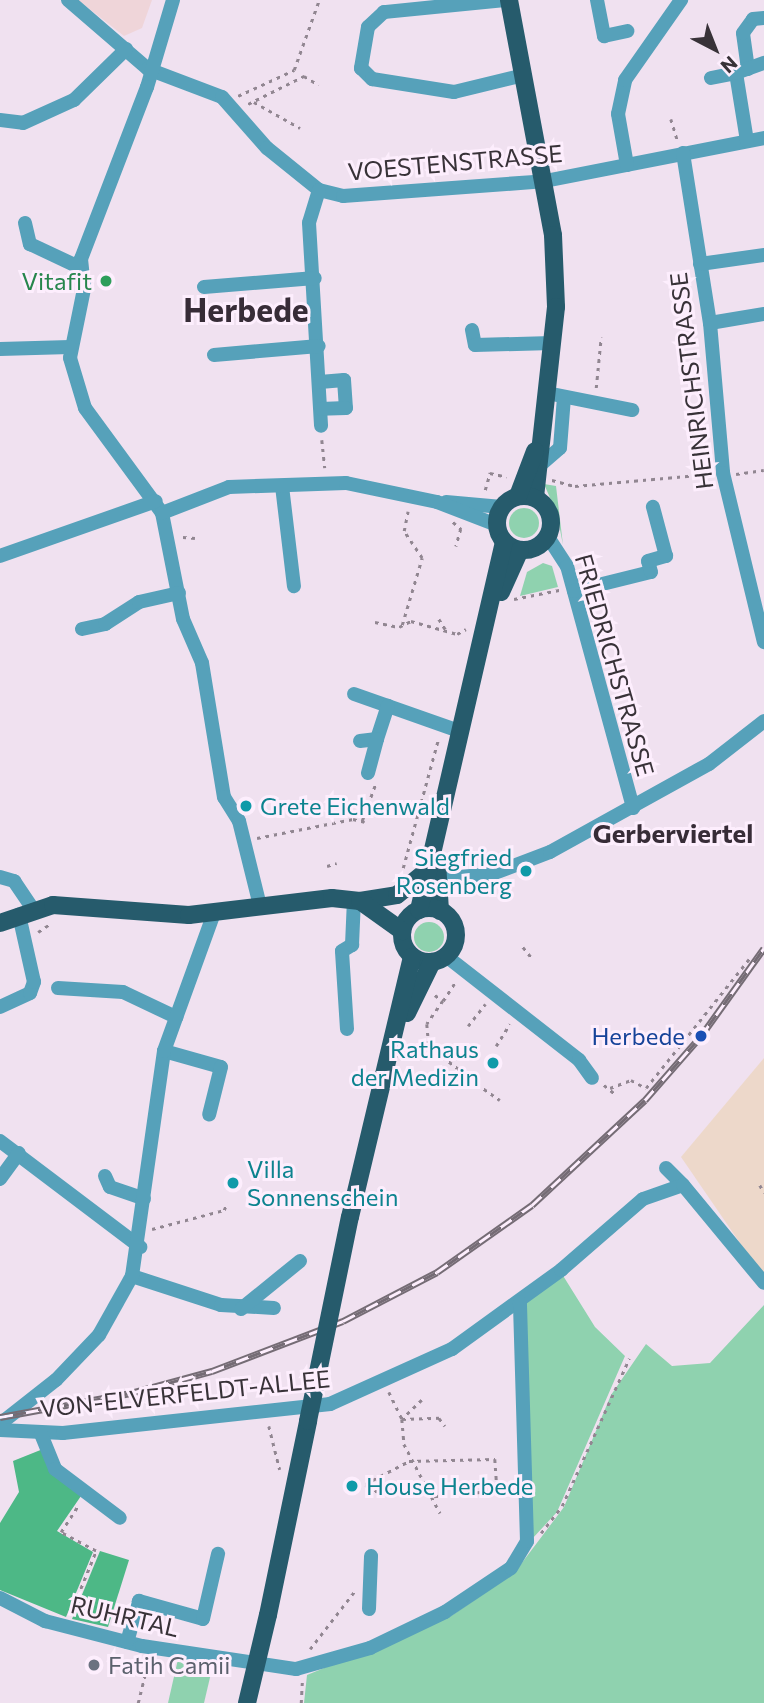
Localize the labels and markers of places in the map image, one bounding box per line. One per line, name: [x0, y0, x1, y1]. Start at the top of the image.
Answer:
place label: Vitafit: [21, 267, 92, 295]
marker: Vitafit: [98, 273, 114, 289]
place label: Grete Eichenwald: [260, 792, 450, 820]
marker: Grete Eichenwald: [238, 798, 254, 814]
place label: Siegfried Rosenberg: [396, 843, 512, 899]
marker: Siegfried Rosenberg: [518, 863, 534, 879]
place label: Herbede: [591, 1022, 685, 1050]
marker: Herbede: [691, 1026, 711, 1046]
place label: Rathaus der Medizin: [351, 1035, 479, 1091]
marker: Rathaus der Medizin: [485, 1055, 501, 1071]
place label: Villa Sonnenschein: [247, 1155, 398, 1211]
marker: Villa Sonnenschein: [225, 1175, 241, 1191]
place label: House Herbede: [366, 1472, 534, 1500]
marker: House Herbede: [344, 1478, 360, 1494]
place label: Fatih Camii: [108, 1651, 230, 1679]
marker: Fatih Camii: [86, 1657, 102, 1673]

